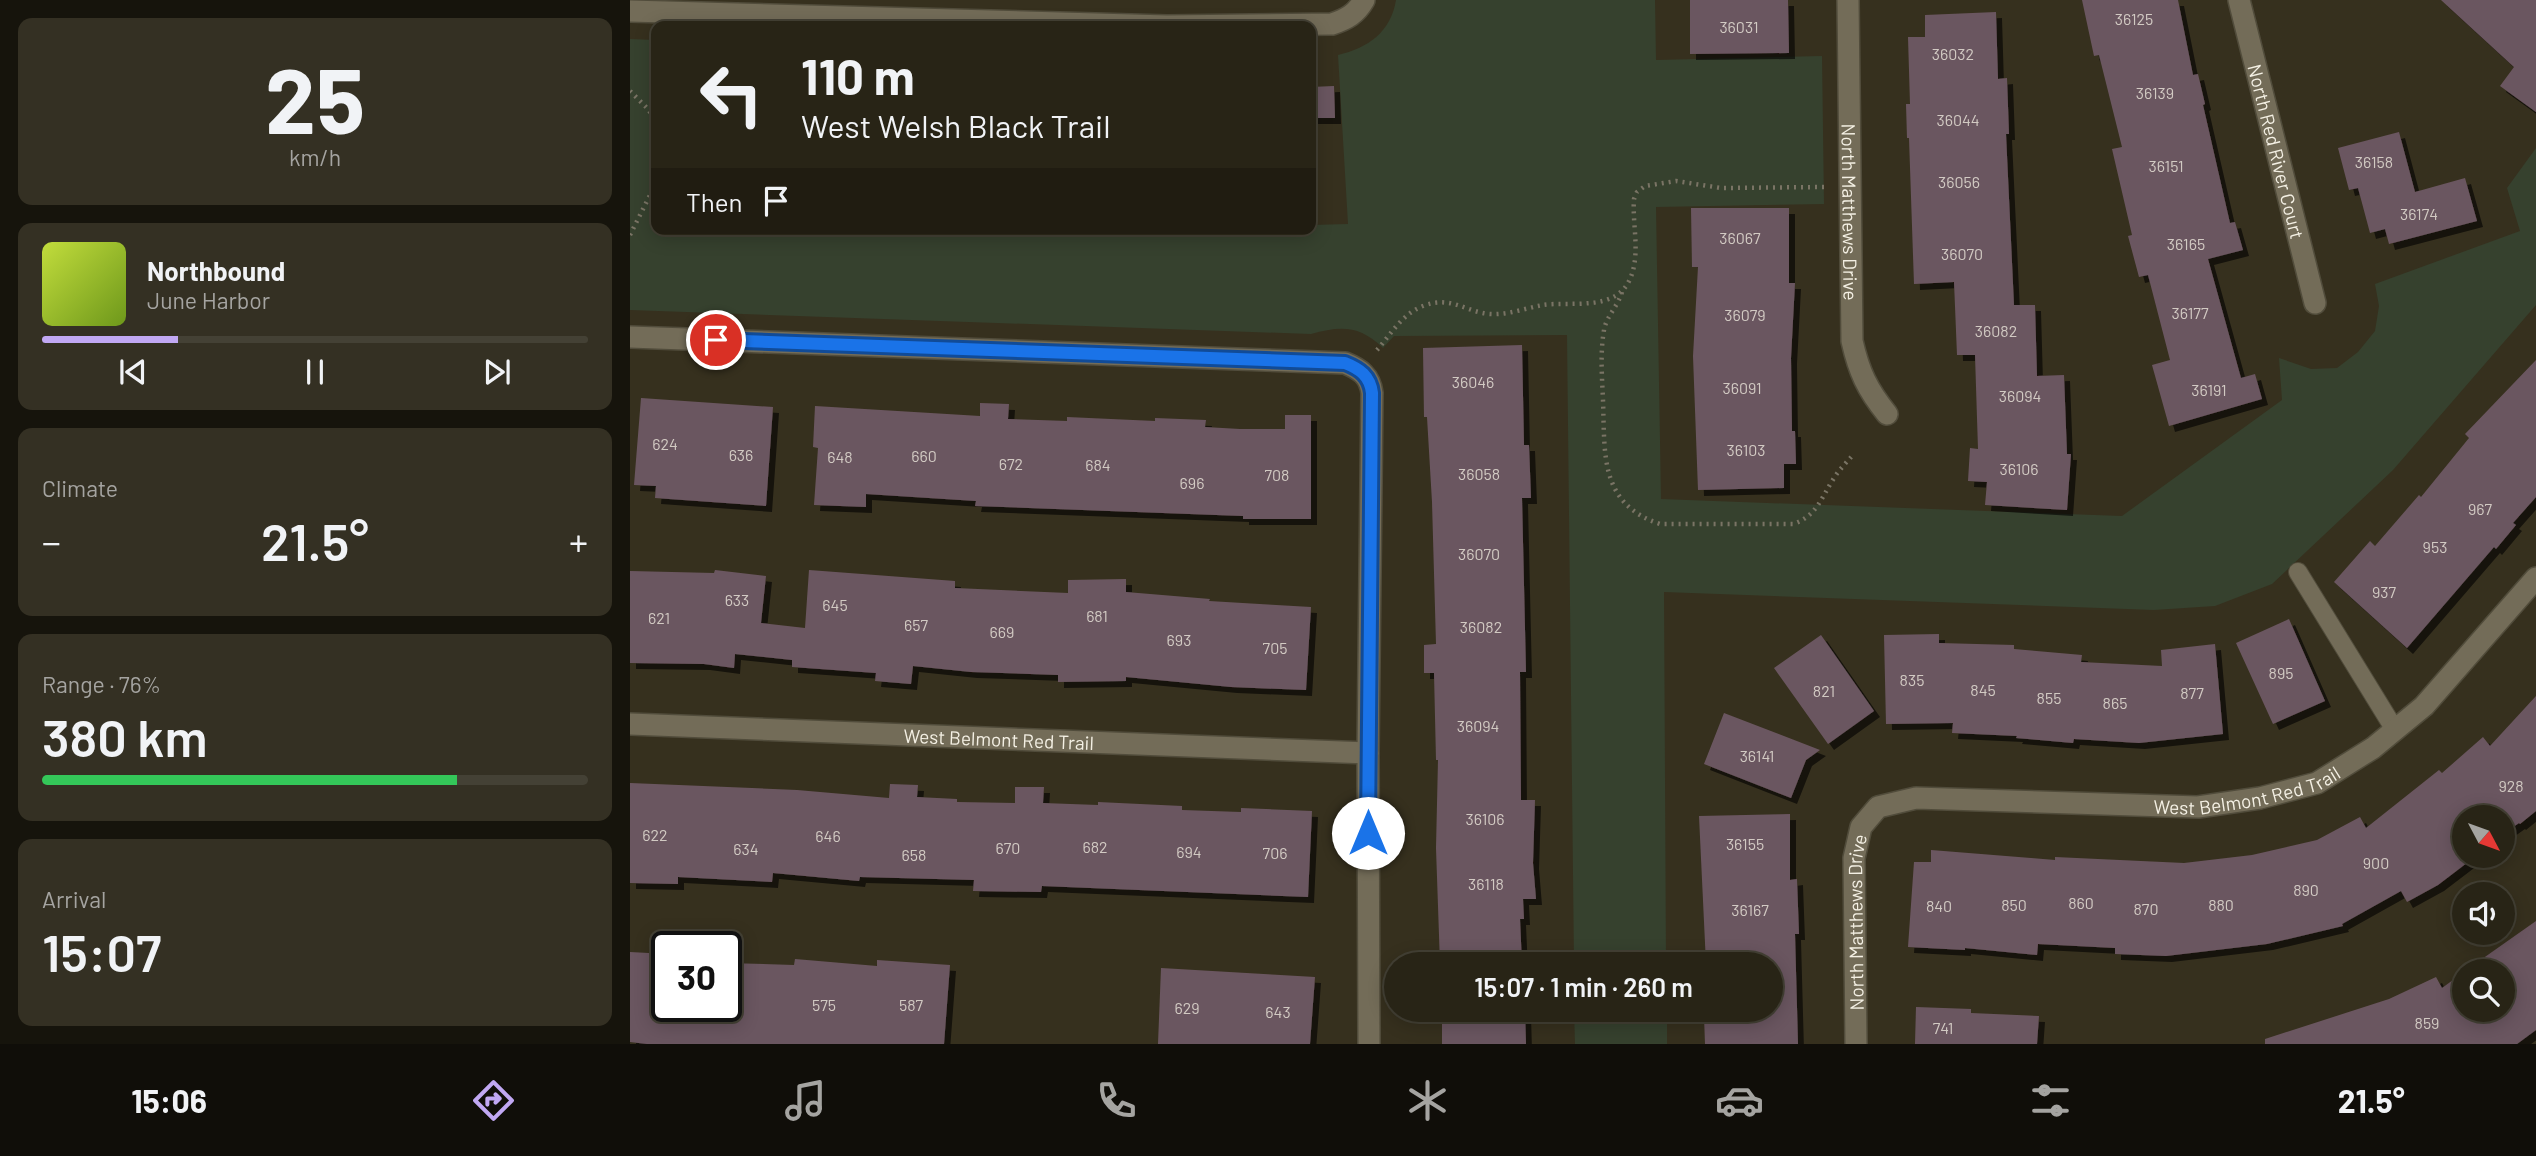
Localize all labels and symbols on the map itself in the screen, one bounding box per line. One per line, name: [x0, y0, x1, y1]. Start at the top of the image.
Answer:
house number: 36125: [2115, 9, 2153, 28]
house number: 36031: [1719, 17, 1759, 36]
house number: 36032: [1932, 44, 1974, 63]
street label: North Red River Court: [2244, 61, 2310, 241]
house number: 36139: [2136, 83, 2174, 102]
house number: 36044: [1936, 110, 1980, 129]
street label: North Matthews Drive: [1838, 123, 1863, 301]
house number: 36158: [2355, 152, 2393, 171]
house number: 36151: [2148, 156, 2184, 175]
house number: 36056: [1938, 172, 1980, 191]
house number: 36174: [2400, 204, 2438, 223]
house number: 36067: [1719, 228, 1761, 247]
house number: 36165: [2167, 234, 2205, 253]
house number: 36070: [1941, 244, 1983, 263]
house number: 36177: [2172, 303, 2209, 322]
house number: 36079: [1724, 305, 1766, 324]
pin: [686, 310, 746, 370]
house number: 36082: [1975, 321, 2017, 340]
house number: 36046: [1452, 372, 1494, 391]
house number: 36091: [1722, 378, 1762, 397]
house number: 36191: [2191, 380, 2227, 399]
house number: 36094: [1999, 386, 2041, 405]
house number: 624: [652, 434, 678, 453]
house number: 36103: [1726, 440, 1766, 459]
house number: 636: [729, 445, 753, 464]
house number: 660: [911, 446, 937, 465]
house number: 648: [827, 447, 853, 466]
house number: 672: [999, 454, 1023, 473]
house number: 684: [1085, 455, 1111, 474]
house number: 36106: [1999, 459, 2039, 478]
house number: 36058: [1458, 464, 1500, 483]
house number: 708: [1265, 465, 1289, 484]
house number: 696: [1180, 473, 1204, 492]
house number: 967: [2468, 499, 2492, 518]
house number: 953: [2423, 537, 2447, 556]
house number: 36070: [1458, 544, 1500, 563]
house number: 937: [2372, 582, 2396, 601]
house number: 633: [725, 590, 749, 609]
house number: 645: [822, 595, 848, 614]
house number: 681: [1086, 606, 1108, 625]
house number: 621: [648, 608, 670, 627]
house number: 657: [904, 615, 928, 634]
house number: 36082: [1460, 617, 1502, 636]
house number: 669: [990, 622, 1014, 641]
house number: 693: [1167, 630, 1191, 649]
house number: 705: [1263, 638, 1287, 657]
house number: 895: [2269, 663, 2293, 682]
house number: 835: [1900, 670, 1924, 689]
house number: 845: [1970, 680, 1996, 699]
house number: 821: [1813, 681, 1835, 700]
house number: 877: [2180, 683, 2204, 702]
house number: 855: [2037, 688, 2061, 707]
house number: 865: [2103, 693, 2127, 712]
house number: 36094: [1457, 716, 1499, 735]
street label: West Belmont Red Trail: [903, 723, 1094, 754]
house number: 36141: [1740, 746, 1774, 765]
street label: West Belmont Red Trail: [2153, 760, 2344, 819]
house number: 928: [2498, 776, 2524, 795]
position arrow: [1331, 796, 1405, 870]
north arrow: [2452, 805, 2515, 868]
house number: 36106: [1465, 809, 1505, 828]
house number: 622: [642, 825, 668, 844]
house number: 646: [815, 826, 841, 845]
street label: North Matthews Drive: [1842, 832, 1871, 1011]
house number: 36155: [1726, 834, 1764, 853]
house number: 682: [1082, 837, 1108, 856]
house number: 670: [996, 838, 1020, 857]
house number: 634: [733, 839, 759, 858]
house number: 694: [1176, 842, 1202, 861]
house number: 706: [1263, 843, 1287, 862]
house number: 658: [902, 845, 926, 864]
house number: 900: [2363, 853, 2389, 872]
house number: 36118: [1468, 874, 1504, 893]
house number: 890: [2293, 880, 2319, 899]
house number: 860: [2068, 893, 2094, 912]
house number: 850: [2001, 895, 2027, 914]
house number: 880: [2208, 895, 2234, 914]
house number: 840: [1926, 896, 1952, 915]
house number: 870: [2134, 899, 2158, 918]
house number: 36167: [1731, 900, 1769, 919]
speed limit sign: 30: [651, 931, 742, 1022]
house number: 575: [812, 995, 836, 1014]
house number: 587: [899, 995, 923, 1014]
house number: 629: [1174, 998, 1200, 1017]
house number: 643: [1265, 1002, 1291, 1021]
house number: 859: [2415, 1013, 2439, 1032]
house number: 741: [1933, 1018, 1953, 1037]

